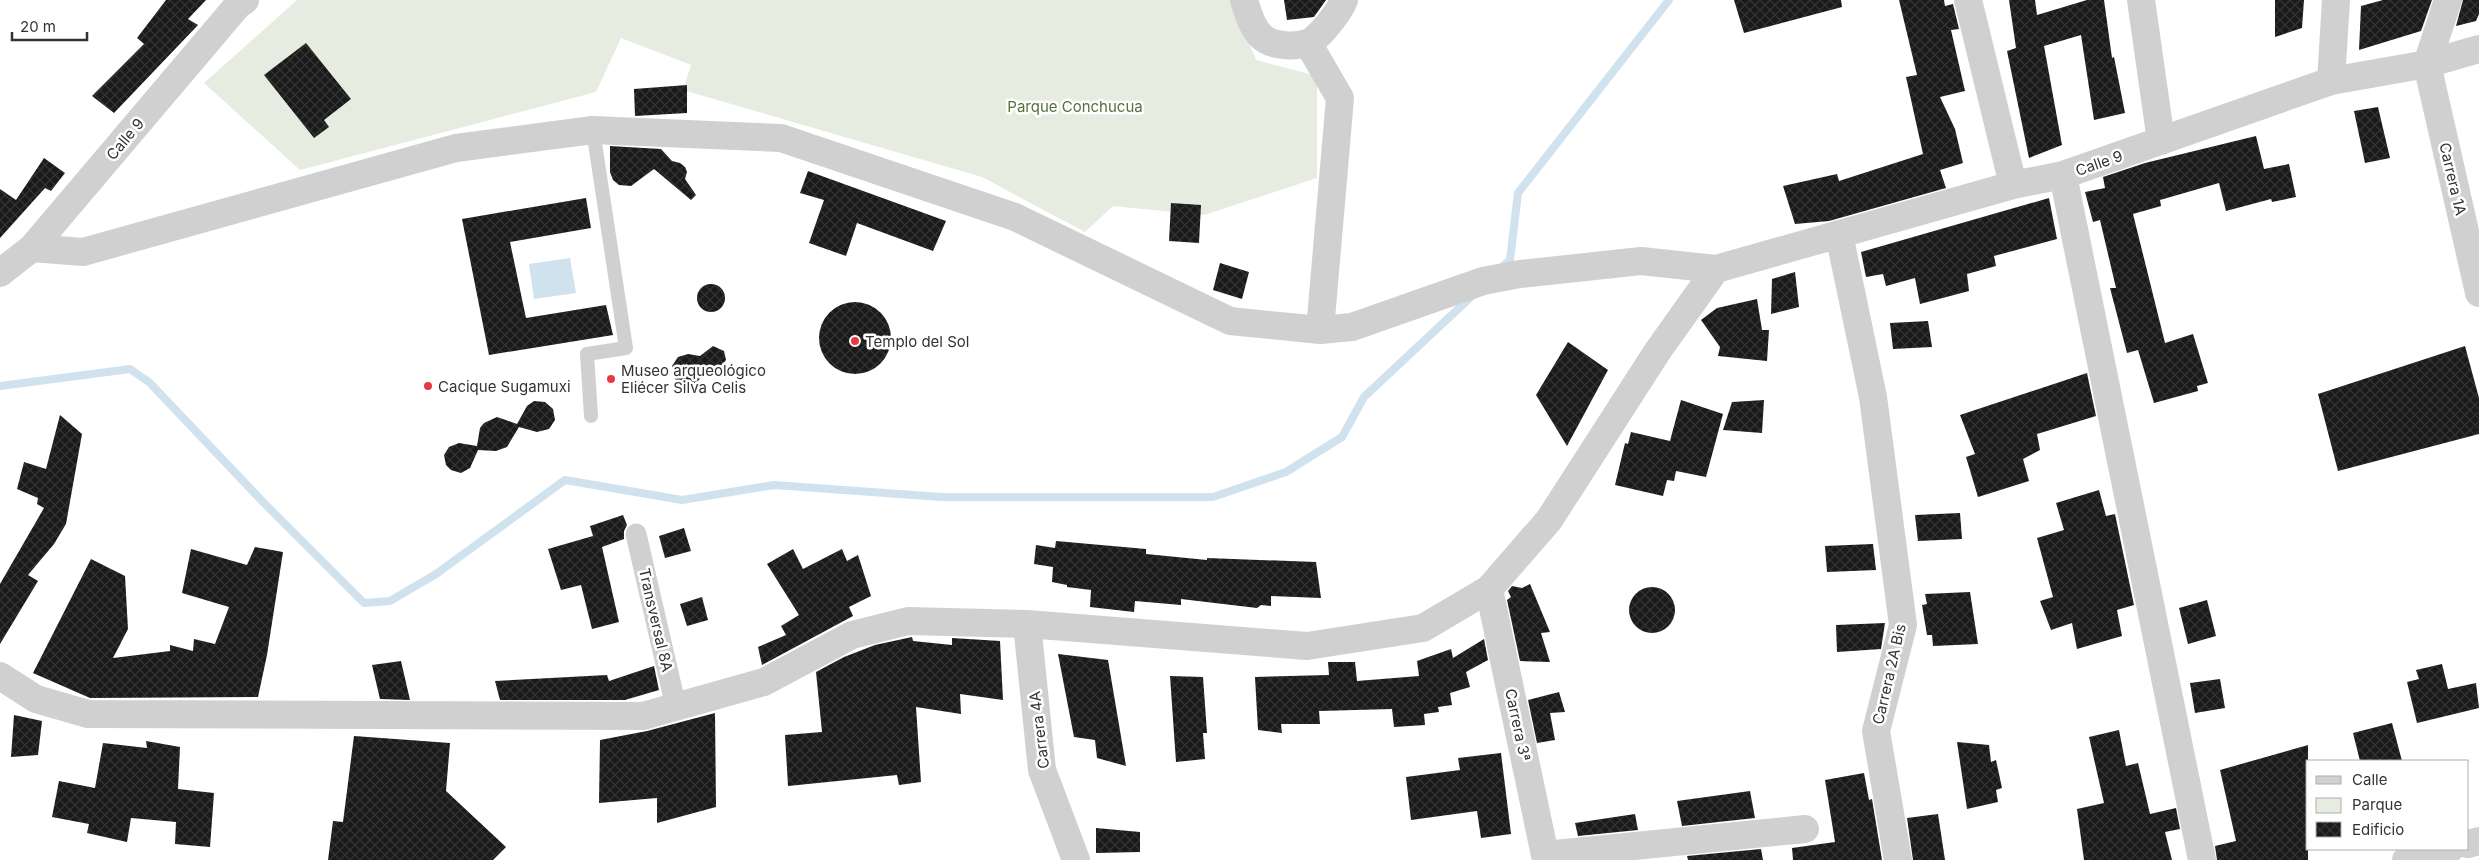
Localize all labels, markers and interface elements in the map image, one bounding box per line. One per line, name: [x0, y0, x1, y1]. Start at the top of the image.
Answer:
scale bar: [12, 10, 88, 42]
text: 20 m: [20, 17, 56, 36]
park label: Parque Conchucua: [1007, 97, 1143, 116]
street label: Calle 9: [102, 114, 148, 164]
street label: Carrera 1A: [2435, 141, 2471, 217]
street label: Calle 9: [2073, 146, 2125, 180]
place label: Templo del Sol: [865, 332, 969, 351]
marker: Templo del Sol: [849, 335, 861, 347]
place label: Museo arqueológico Eliécer Silva Celis: [621, 361, 766, 397]
marker: Museo arqueológico Eliécer Silva Celis: [605, 373, 617, 385]
place label: Cacique Sugamuxi: [438, 377, 571, 396]
marker: Cacique Sugamuxi: [422, 380, 434, 392]
street label: Transversal 8A: [635, 566, 677, 674]
street label: Carrera 2A Bis: [1868, 622, 1910, 726]
street label: Carrera 3ª: [1501, 687, 1535, 763]
street label: Carrera 4A: [1025, 690, 1053, 770]
legend: [2306, 760, 2469, 850]
text: Calle: [2352, 770, 2387, 789]
text: Parque: [2352, 795, 2402, 814]
text: Edificio: [2352, 820, 2404, 839]

